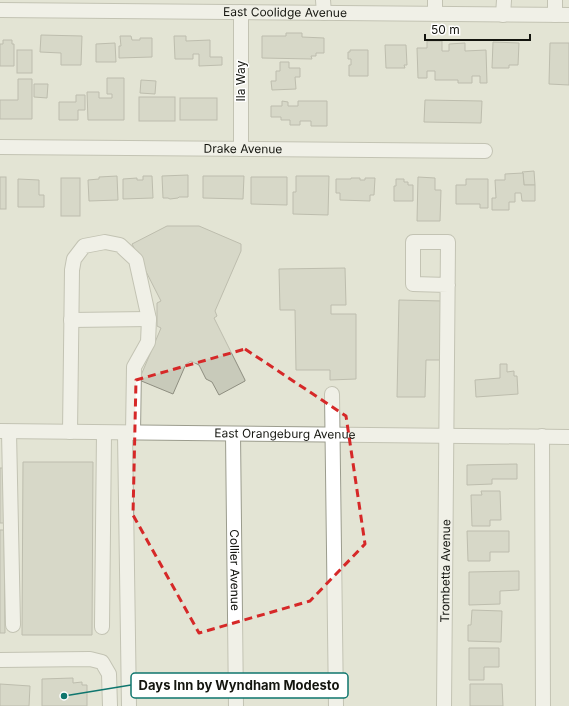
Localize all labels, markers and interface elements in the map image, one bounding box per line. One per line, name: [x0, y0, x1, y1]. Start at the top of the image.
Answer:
street label: East Coolidge Avenue: [223, 4, 347, 20]
scale bar: [425, 16, 530, 42]
text: 50 m: [431, 22, 460, 37]
street label: Ila Way: [233, 60, 248, 101]
street label: Drake Avenue: [204, 141, 282, 156]
street label: East Orangeburg Avenue: [214, 425, 356, 442]
street label: Trombetta Avenue: [437, 519, 453, 623]
street label: Collier Avenue: [227, 529, 243, 611]
callout: Days Inn by Wyndham Modesto: [131, 673, 348, 698]
text: Days Inn by Wyndham Modesto: [139, 677, 339, 693]

